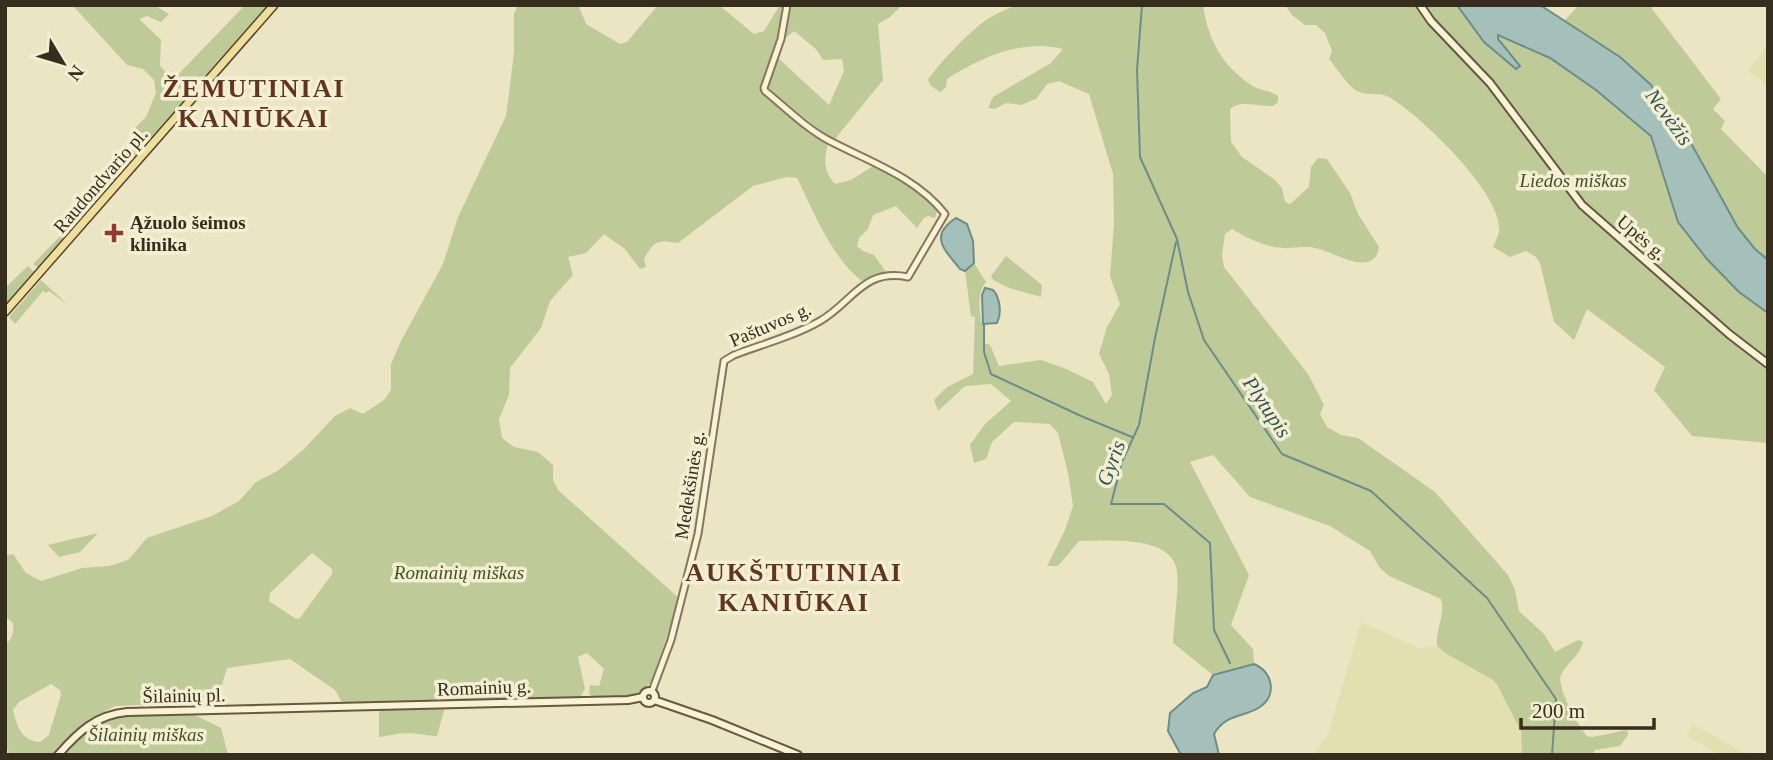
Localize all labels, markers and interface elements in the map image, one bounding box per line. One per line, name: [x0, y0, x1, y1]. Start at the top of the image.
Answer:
north arrow: [28, 28, 98, 98]
text: N: [63, 61, 89, 85]
district label: ŽEMUTINIAI KANIŪKAI: [162, 74, 346, 133]
water label: Nevėžis: [1640, 83, 1698, 150]
street label: Raudondvario pl.: [49, 124, 152, 237]
park label: Liedos miškas: [1518, 170, 1627, 191]
street label: Upės g.: [1613, 210, 1670, 264]
place label: Ąžuolo šeimos klinika: [130, 212, 246, 255]
marker: Ąžuolo šeimos klinika: [104, 223, 124, 243]
street label: Paštuvos g.: [726, 298, 814, 351]
water label: Plytupis: [1237, 371, 1296, 442]
street label: Medekšinės g.: [671, 429, 708, 541]
water label: Gyris: [1092, 437, 1130, 489]
district label: AUKŠTUTINIAI KANIŪKAI: [685, 558, 903, 617]
park label: Romainių miškas: [393, 562, 524, 583]
street label: Romainių g.: [437, 675, 531, 700]
street label: Šilainių pl.: [142, 684, 226, 707]
scale bar: [1521, 686, 1654, 730]
text: 200 m: [1532, 699, 1585, 723]
park label: Šilainių miškas: [88, 724, 204, 745]

